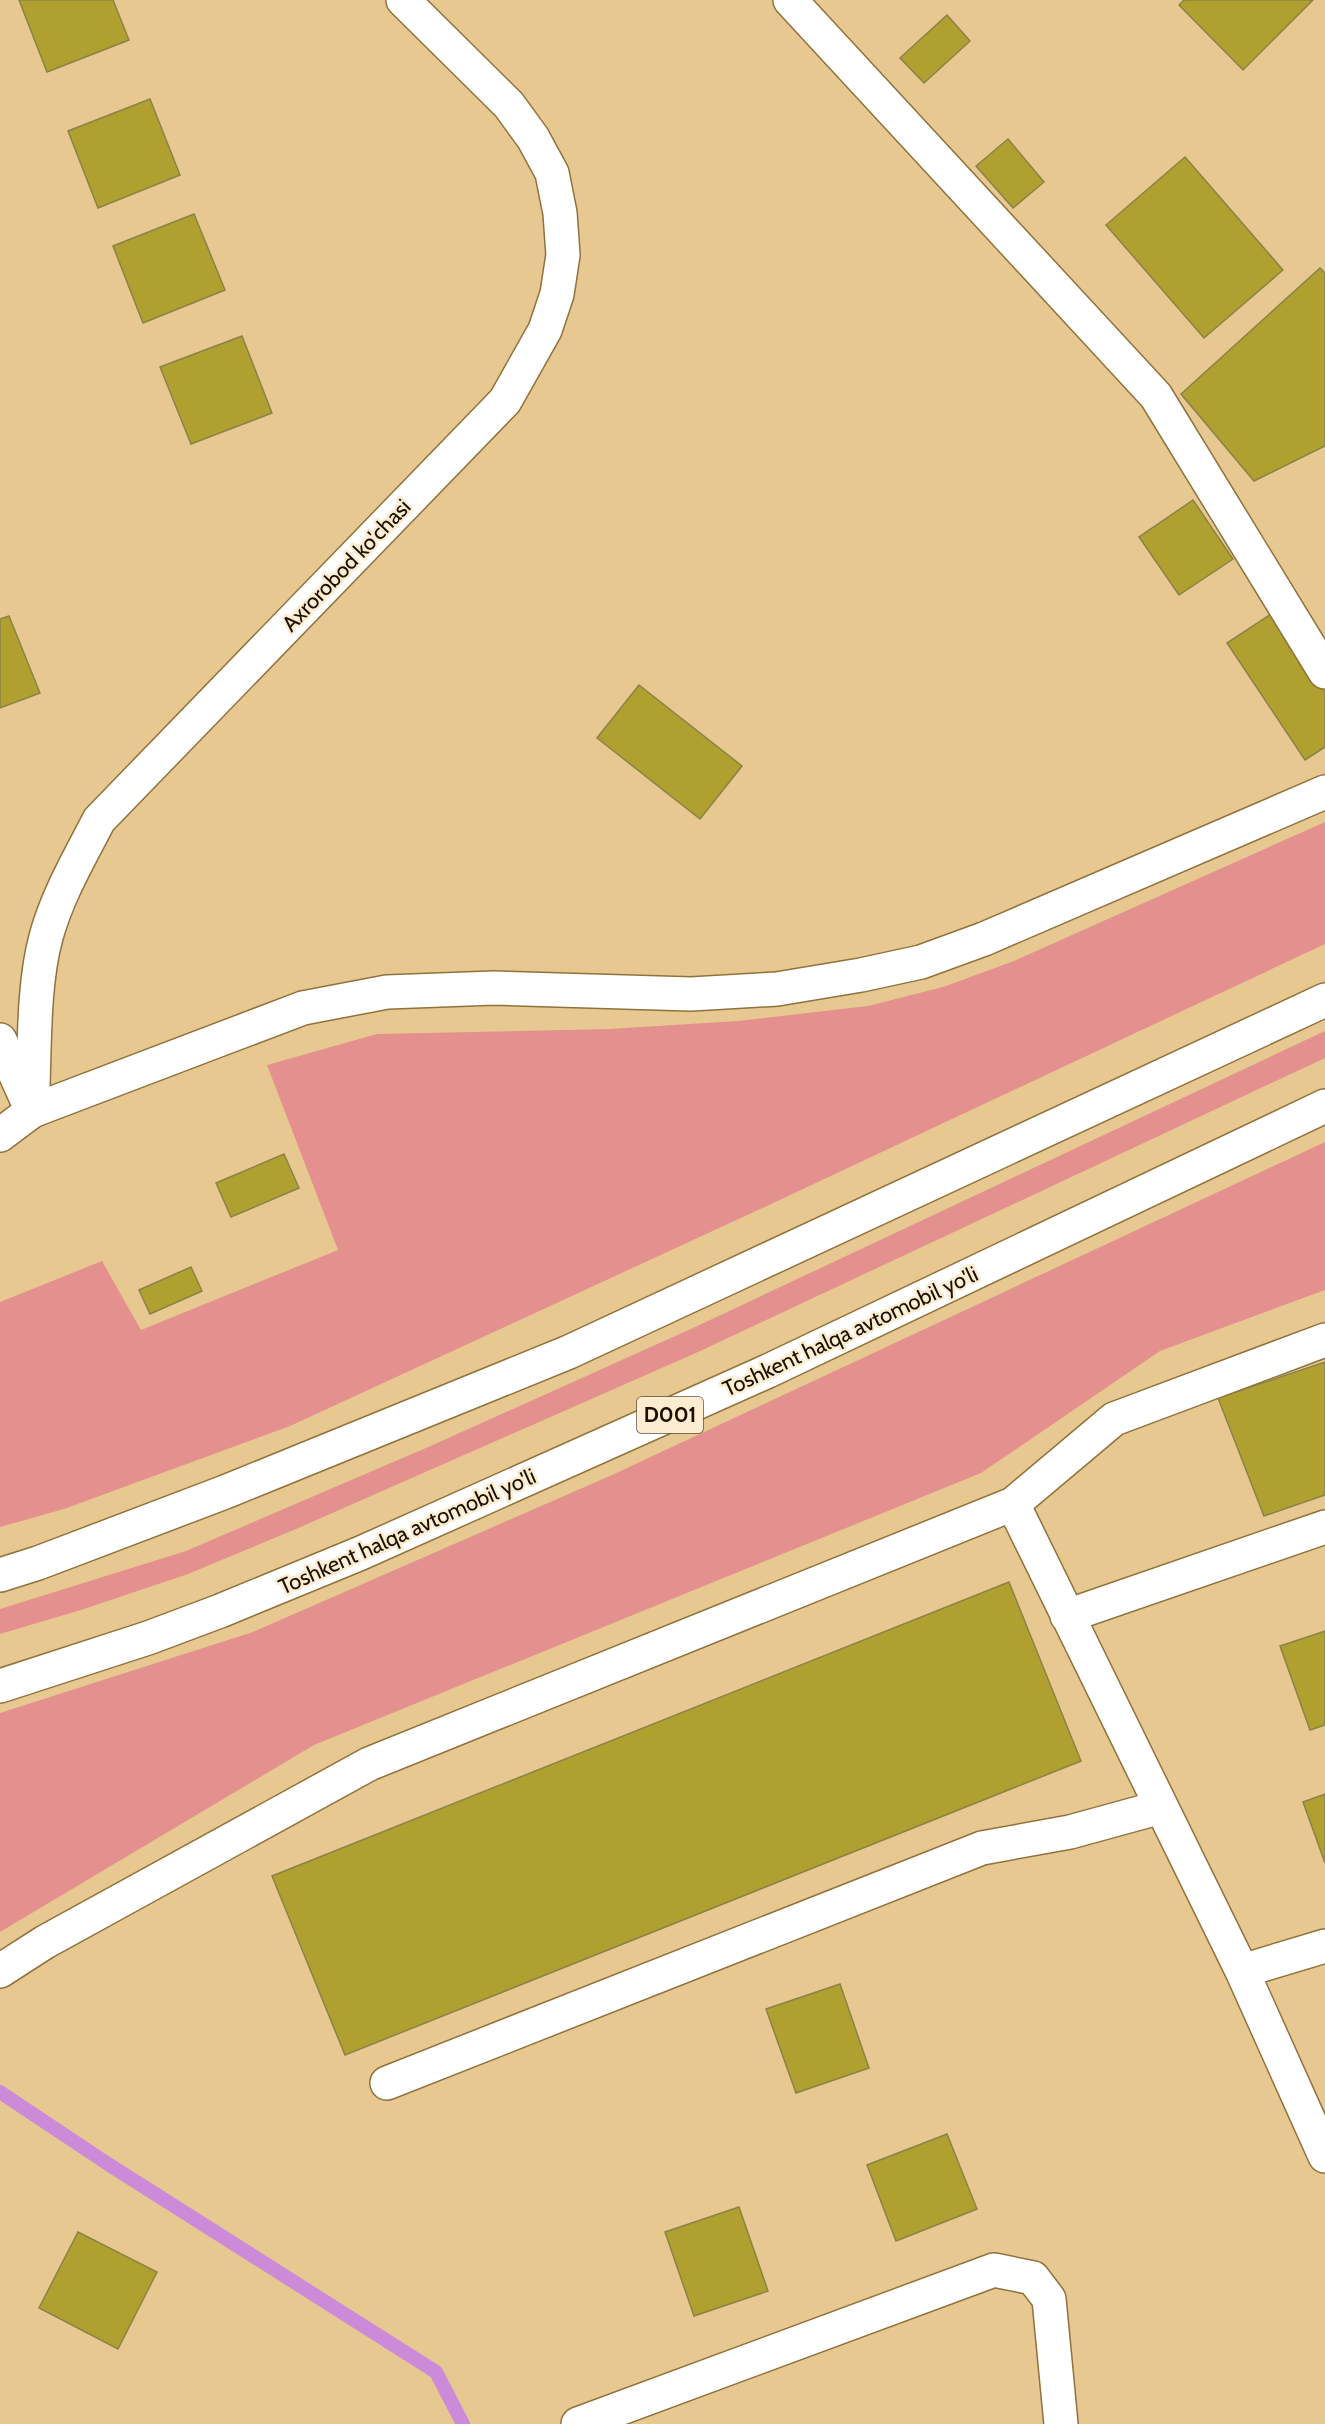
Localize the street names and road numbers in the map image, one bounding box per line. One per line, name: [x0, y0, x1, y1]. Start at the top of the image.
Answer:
street label: Axrorobod ko'chasi: [276, 494, 416, 637]
street label: Toshkent halqa avtomobil yo'li: [718, 1260, 982, 1403]
road number: D001: [637, 1397, 703, 1433]
street label: Toshkent halqa avtomobil yo'li: [274, 1462, 540, 1600]

